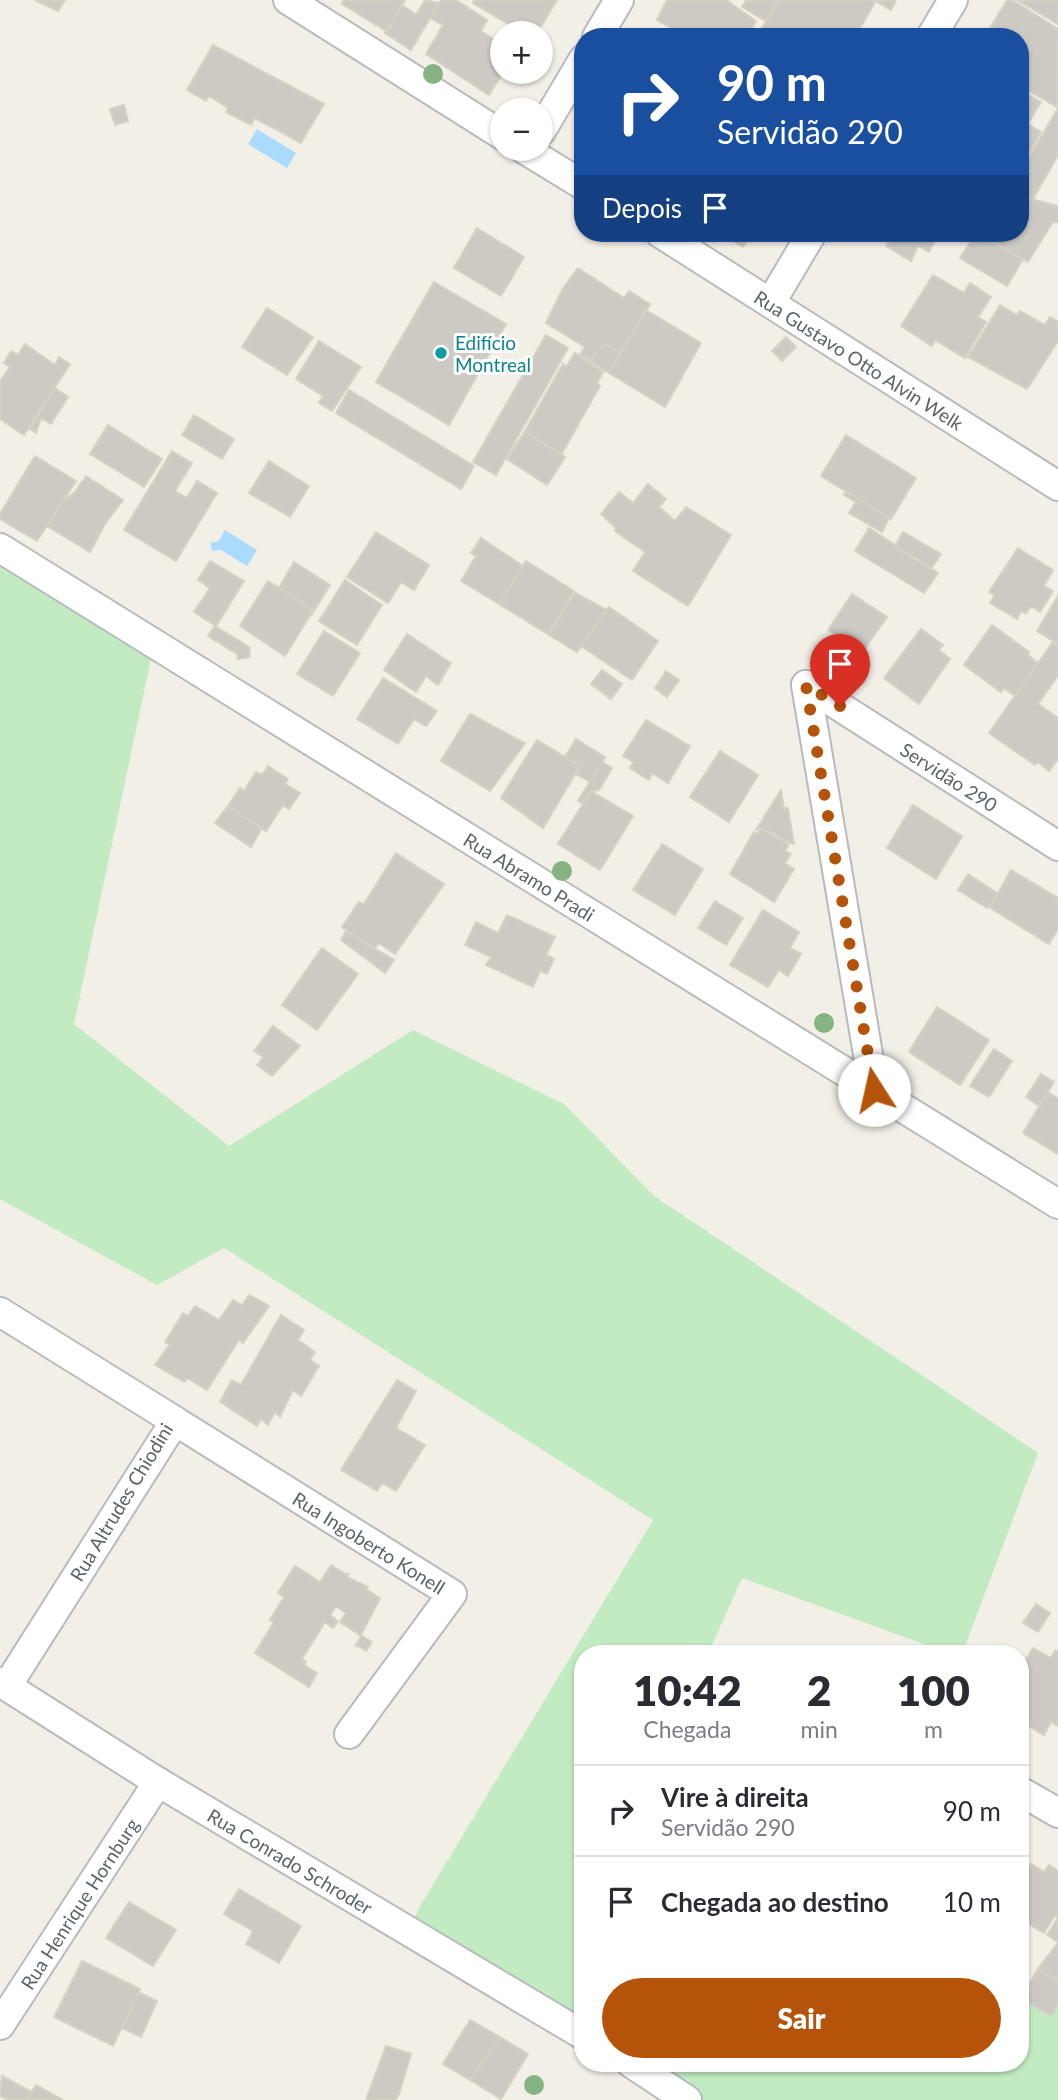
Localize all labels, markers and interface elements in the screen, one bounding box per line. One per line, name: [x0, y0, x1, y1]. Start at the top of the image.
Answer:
map controls: [490, 21, 553, 161]
button: +: [490, 21, 553, 84]
text: 90 m: [717, 53, 827, 111]
icon: right: [602, 56, 693, 147]
button: −: [490, 98, 553, 161]
text: Servidão 290: [717, 112, 903, 151]
icon: arrive: [696, 189, 734, 227]
text: Depois: [602, 192, 682, 224]
street label: Rua Gustavo Otto Alvin Welk: [750, 285, 968, 435]
place label: Edifício Montreal: [455, 331, 531, 376]
marker: Edifício Montreal: [433, 345, 449, 361]
pin: [810, 634, 870, 706]
icon: arrive: [821, 645, 859, 683]
street label: Servidão 290: [897, 737, 1002, 816]
street label: Rua Abramo Pradi: [460, 827, 599, 925]
position arrow: [837, 1053, 911, 1127]
street label: Rua Altrudes Chiodini: [65, 1419, 177, 1585]
street label: Rua Ingoberto Konell: [289, 1486, 450, 1598]
text: 10:42: [633, 1665, 742, 1715]
text: 2: [807, 1665, 831, 1715]
text: 100: [897, 1665, 970, 1715]
text: Chegada: [643, 1715, 731, 1743]
text: min: [801, 1715, 838, 1743]
text: m: [924, 1715, 943, 1743]
text: Vire à direita: [661, 1781, 809, 1813]
icon: right: [602, 1792, 640, 1830]
text: 90 m: [943, 1795, 1001, 1827]
street label: Rua Conrado Schroder: [204, 1803, 377, 1919]
text: Servidão 290: [661, 1813, 795, 1841]
street label: Rua Henrique Hornburg: [15, 1814, 143, 1993]
icon: arrive: [602, 1883, 640, 1921]
text: Chegada ao destino: [661, 1886, 889, 1918]
text: 10 m: [943, 1886, 1001, 1918]
button: Sair: [602, 1978, 1001, 2058]

